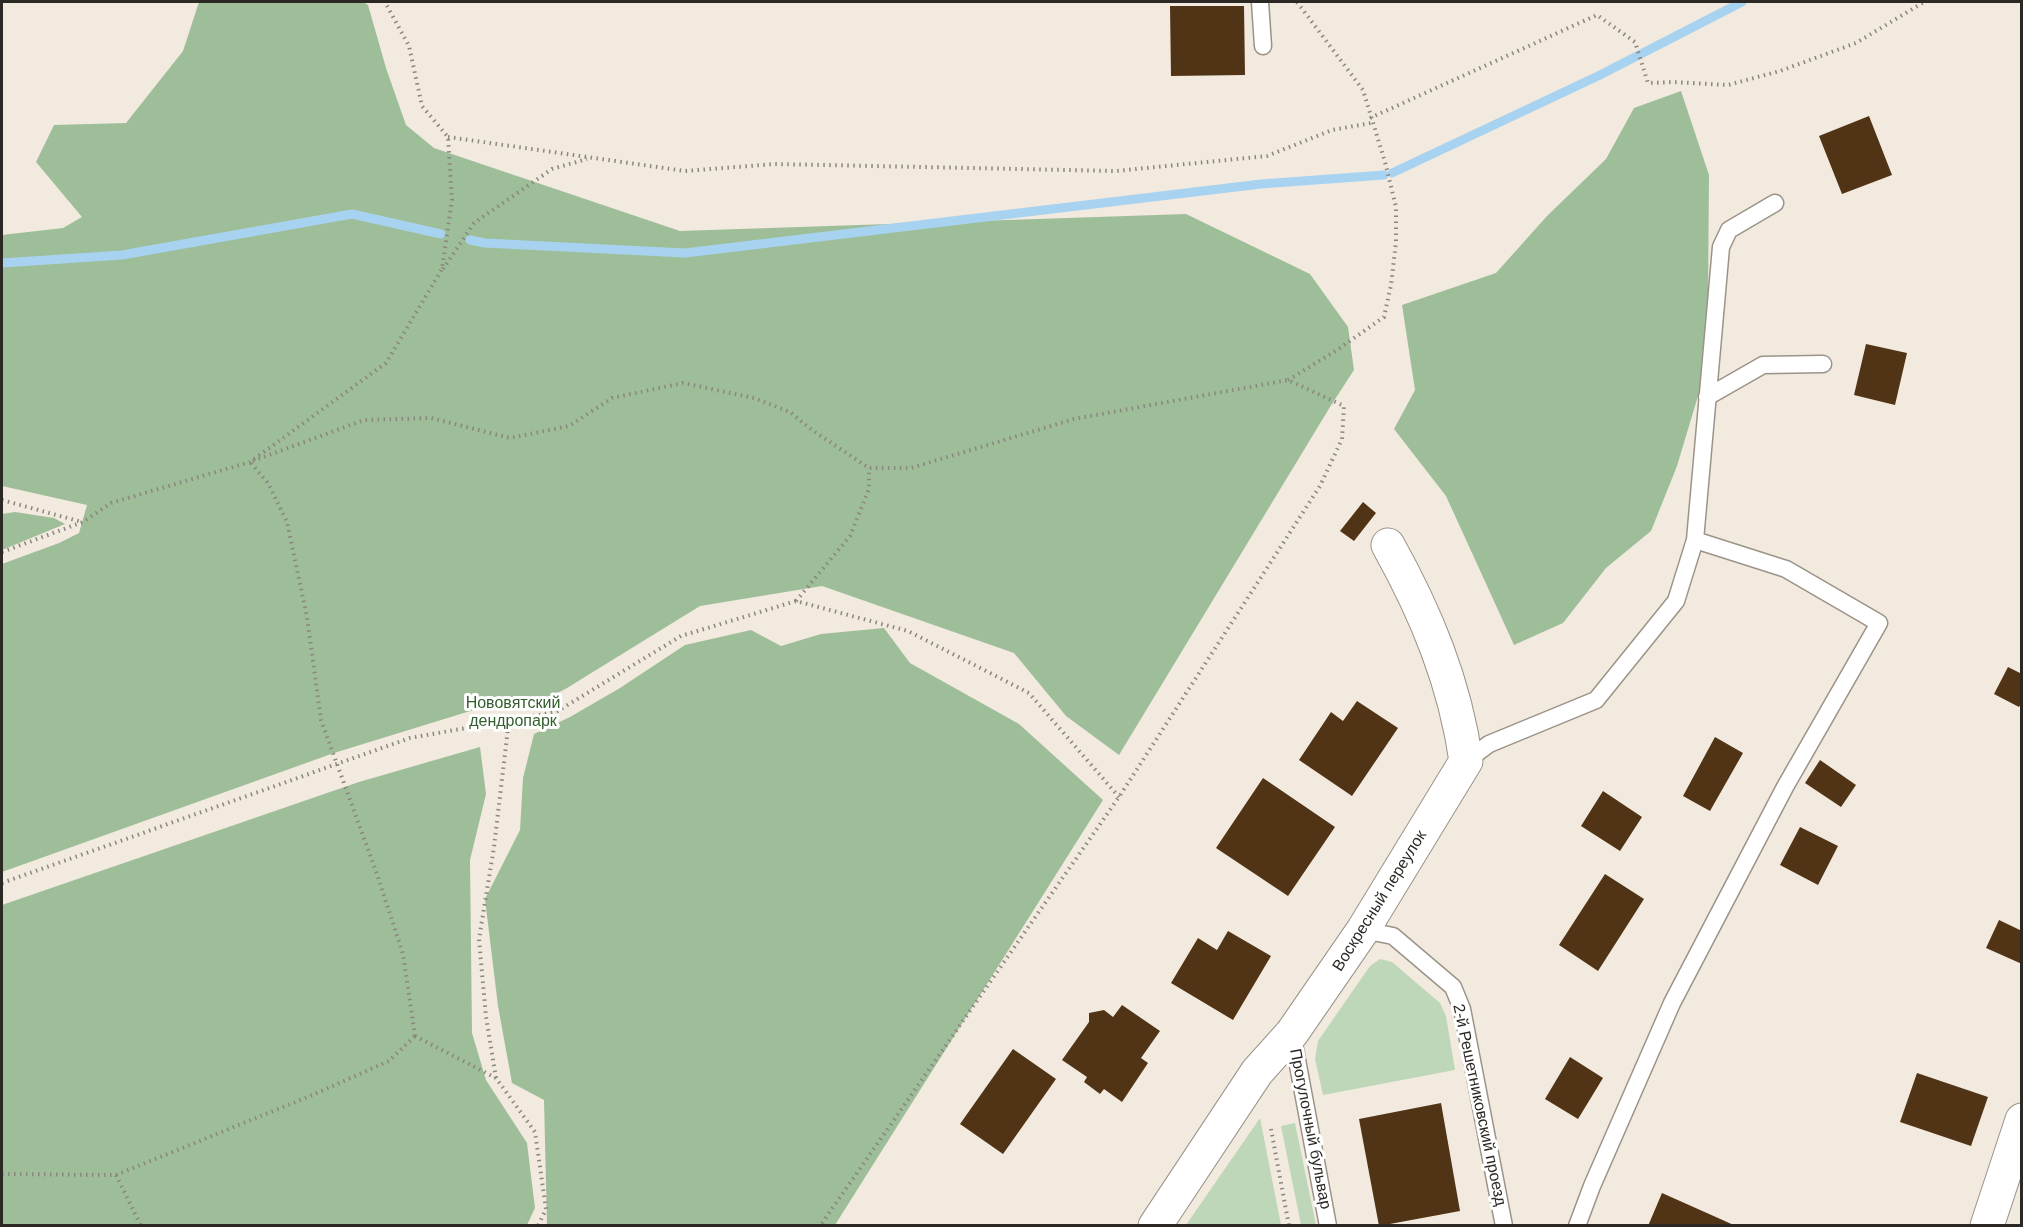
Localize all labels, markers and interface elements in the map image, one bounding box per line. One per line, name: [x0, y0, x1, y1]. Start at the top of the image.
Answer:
park label: Нововятский дендропарк: [466, 694, 560, 732]
street label: Воскресный переулок: [1329, 827, 1431, 975]
street label: 2-й Решетниковский проезд: [1448, 1002, 1510, 1208]
street label: Прогулочный бульвар: [1285, 1047, 1335, 1211]

